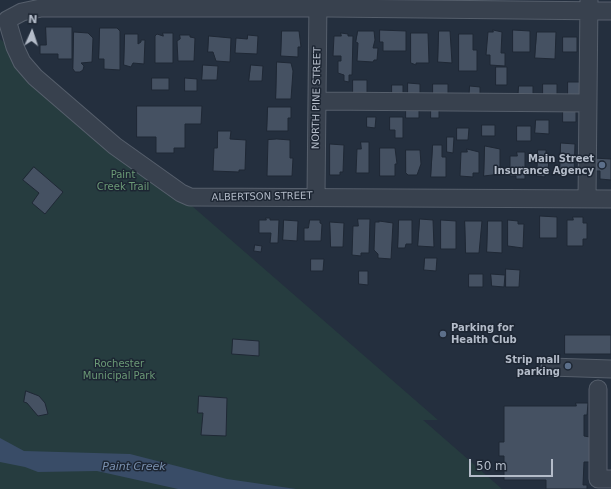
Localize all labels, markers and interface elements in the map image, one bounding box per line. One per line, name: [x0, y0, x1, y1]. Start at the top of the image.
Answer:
north arrow: [12, 12, 52, 52]
text: N: [28, 13, 38, 26]
street label: NORTH PINE STREET: [310, 47, 324, 149]
place label: Main Street Insurance Agency: [494, 153, 594, 176]
marker: Main Street Insurance Agency: [597, 160, 607, 170]
park label: Paint Creek Trail: [97, 169, 149, 192]
street label: ALBERTSON STREET: [211, 190, 313, 204]
place label: Parking for Health Club: [451, 322, 517, 346]
marker: Parking for Health Club: [438, 329, 448, 339]
place label: Strip mall parking: [505, 354, 560, 378]
park label: Rochester Municipal Park: [83, 358, 155, 382]
marker: Strip mall parking: [563, 361, 573, 371]
scale bar: [471, 451, 555, 477]
text: 50 m: [476, 459, 507, 473]
water label: Paint Creek: [102, 460, 166, 474]

